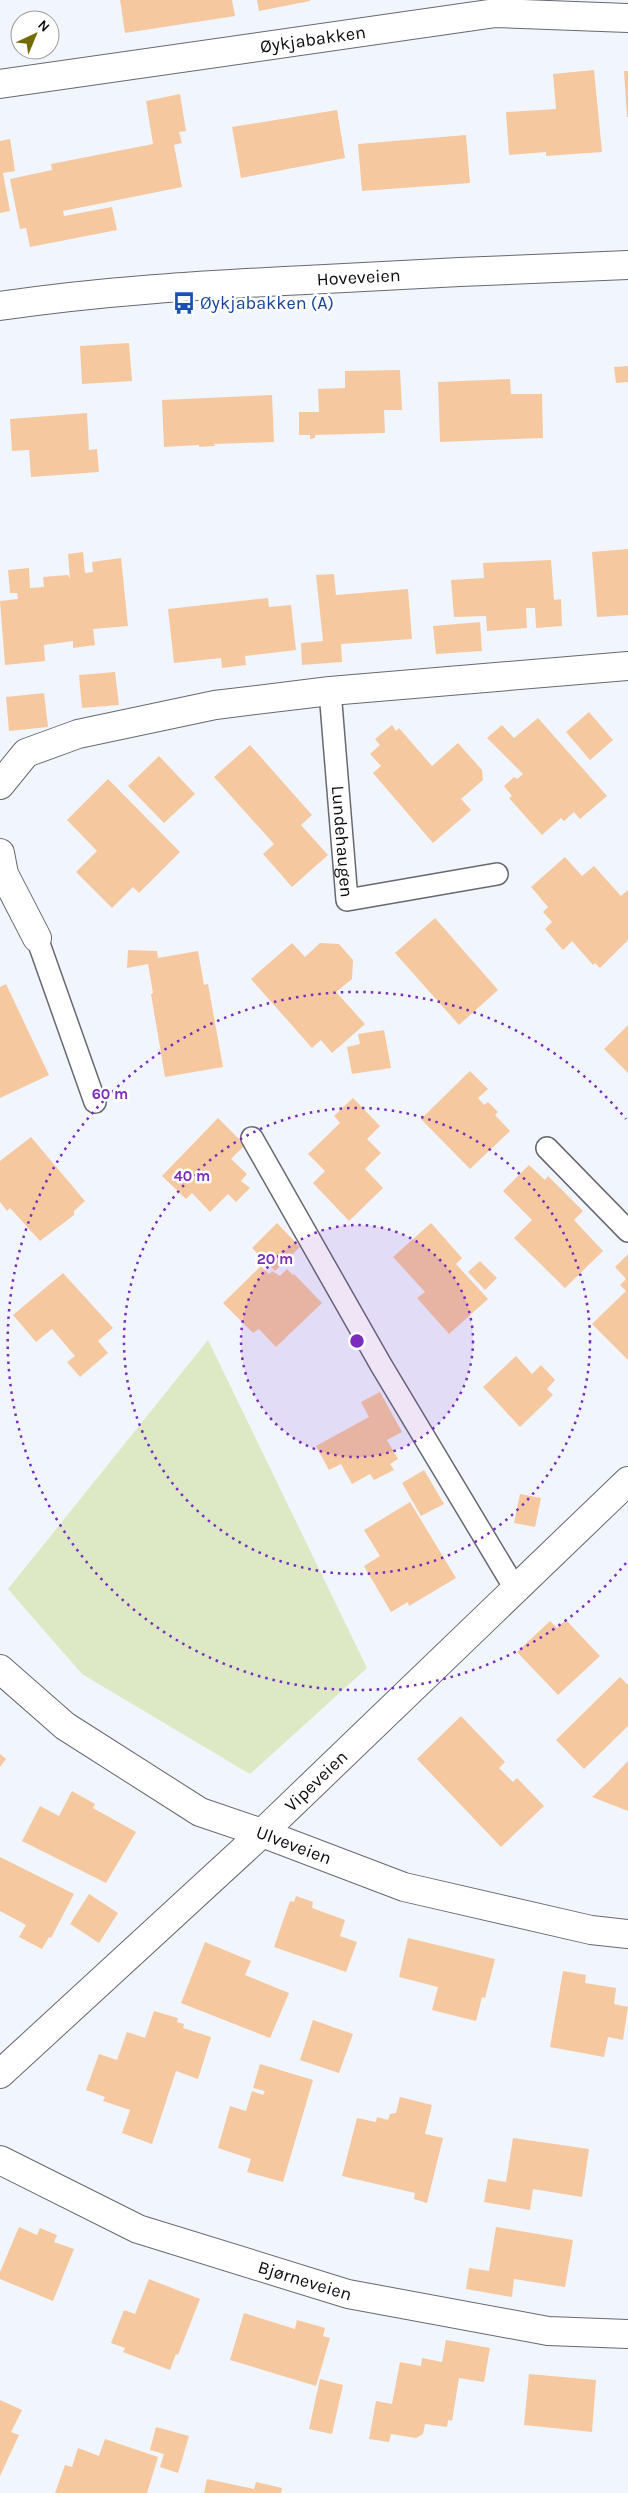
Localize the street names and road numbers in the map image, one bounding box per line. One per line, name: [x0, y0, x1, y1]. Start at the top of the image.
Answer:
street label: Øykjabakken: [258, 21, 367, 58]
street label: Hoveveien: [316, 264, 401, 290]
street label: Lundehaugen: [327, 785, 358, 898]
street label: Vipeveien: [280, 1746, 352, 1816]
street label: Ulveveien: [253, 1821, 335, 1869]
street label: Bjørneveien: [255, 2256, 355, 2306]

